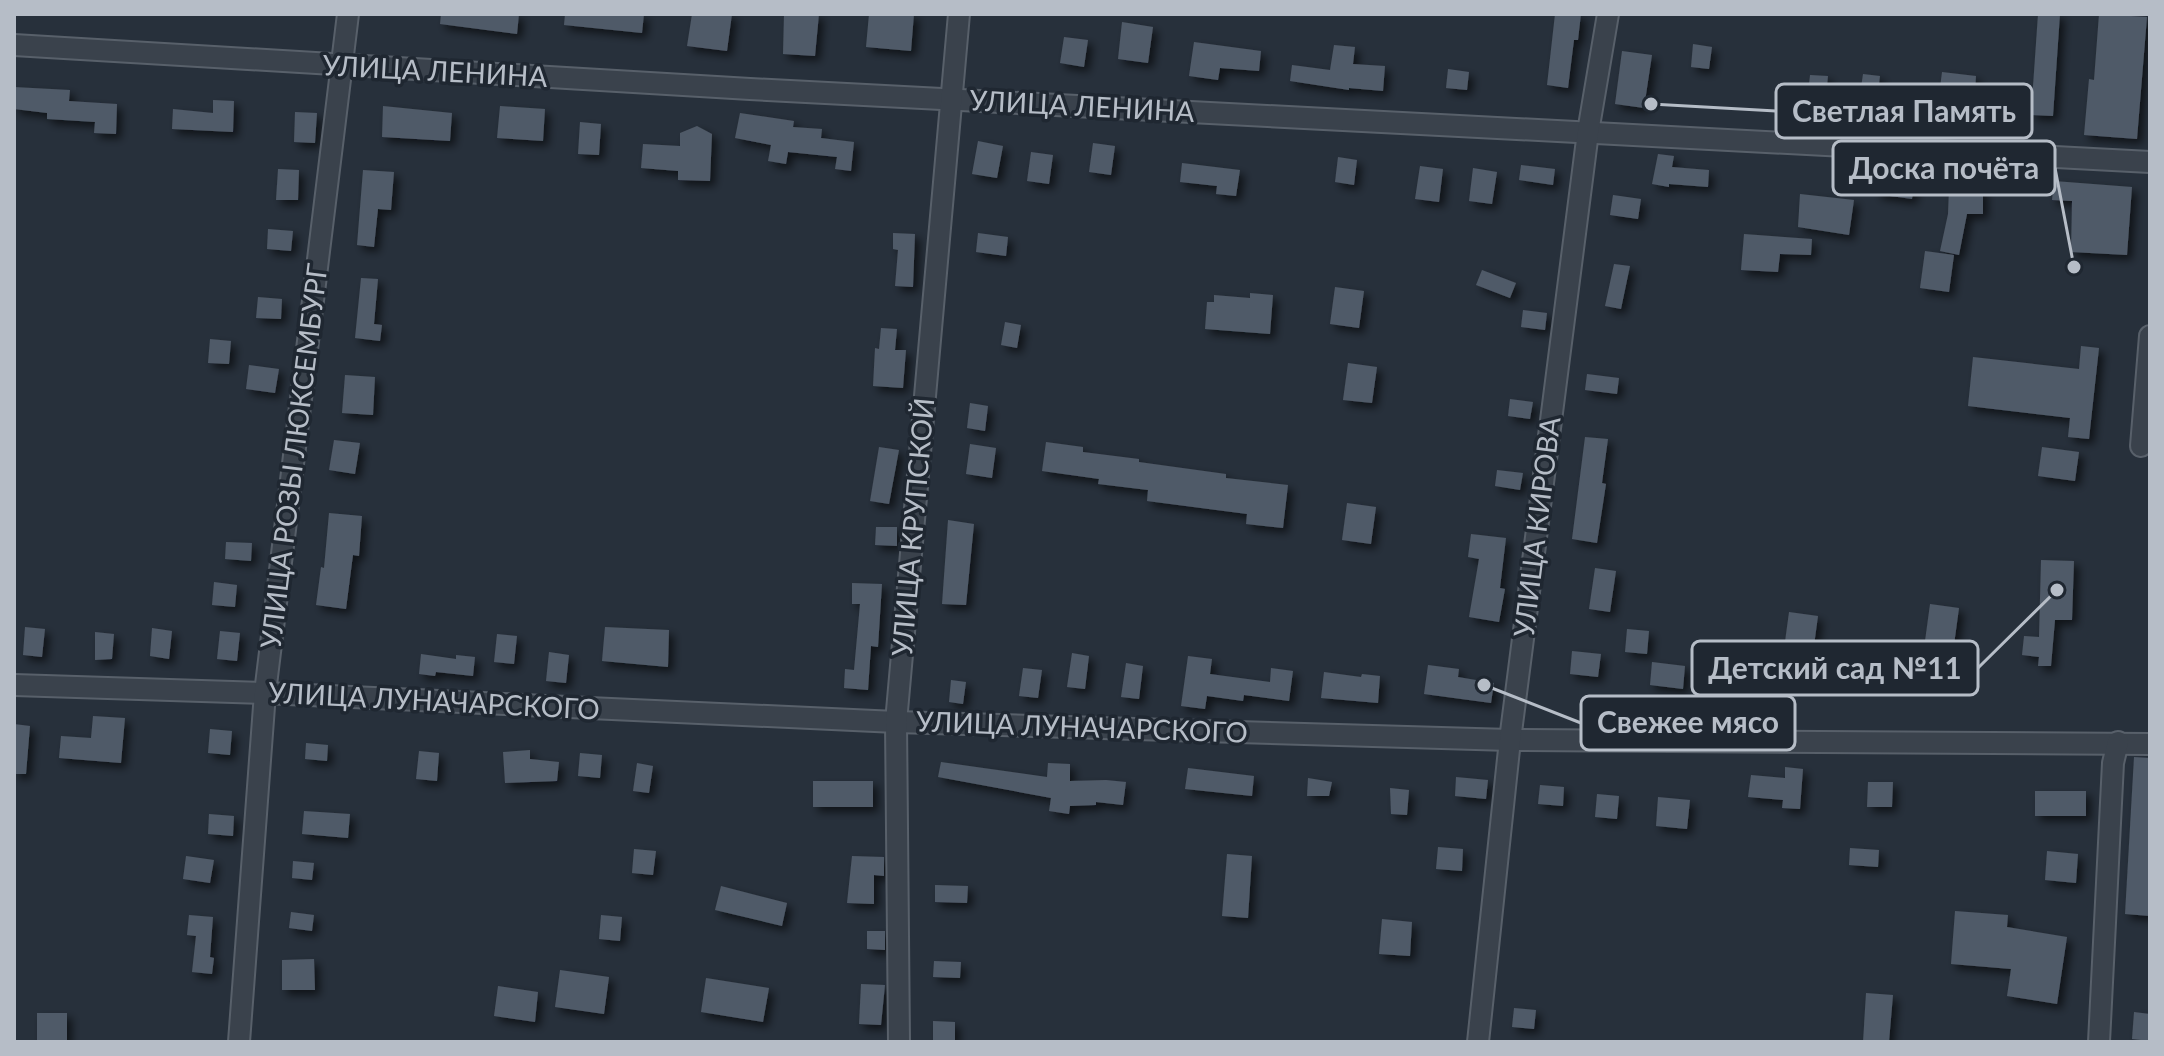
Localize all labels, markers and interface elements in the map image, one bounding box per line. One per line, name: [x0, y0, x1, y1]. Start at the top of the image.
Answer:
street label: УЛИЦА ЛЕНИНА: [322, 47, 548, 93]
street label: УЛИЦА ЛЕНИНА: [969, 82, 1195, 128]
callout: Светлая Память: [1776, 84, 2032, 138]
text: Светлая Память: [1792, 92, 2016, 128]
callout: Доска почёта: [1833, 141, 2055, 195]
text: Доска почёта: [1849, 149, 2039, 185]
street label: УЛИЦА РОЗЫ ЛЮКСЕМБУРГ: [253, 261, 334, 650]
street label: УЛИЦА КРУПСКОЙ: [884, 396, 940, 658]
street label: УЛИЦА КИРОВА: [1506, 415, 1566, 639]
callout: Детский сад №11: [1692, 641, 1978, 695]
text: Детский сад №11: [1708, 649, 1962, 685]
street label: УЛИЦА ЛУНАЧАРСКОГО: [267, 674, 601, 726]
callout: Свежее мясо: [1581, 696, 1795, 750]
street label: УЛИЦА ЛУНАЧАРСКОГО: [916, 703, 1248, 749]
text: Свежее мясо: [1597, 703, 1779, 739]

